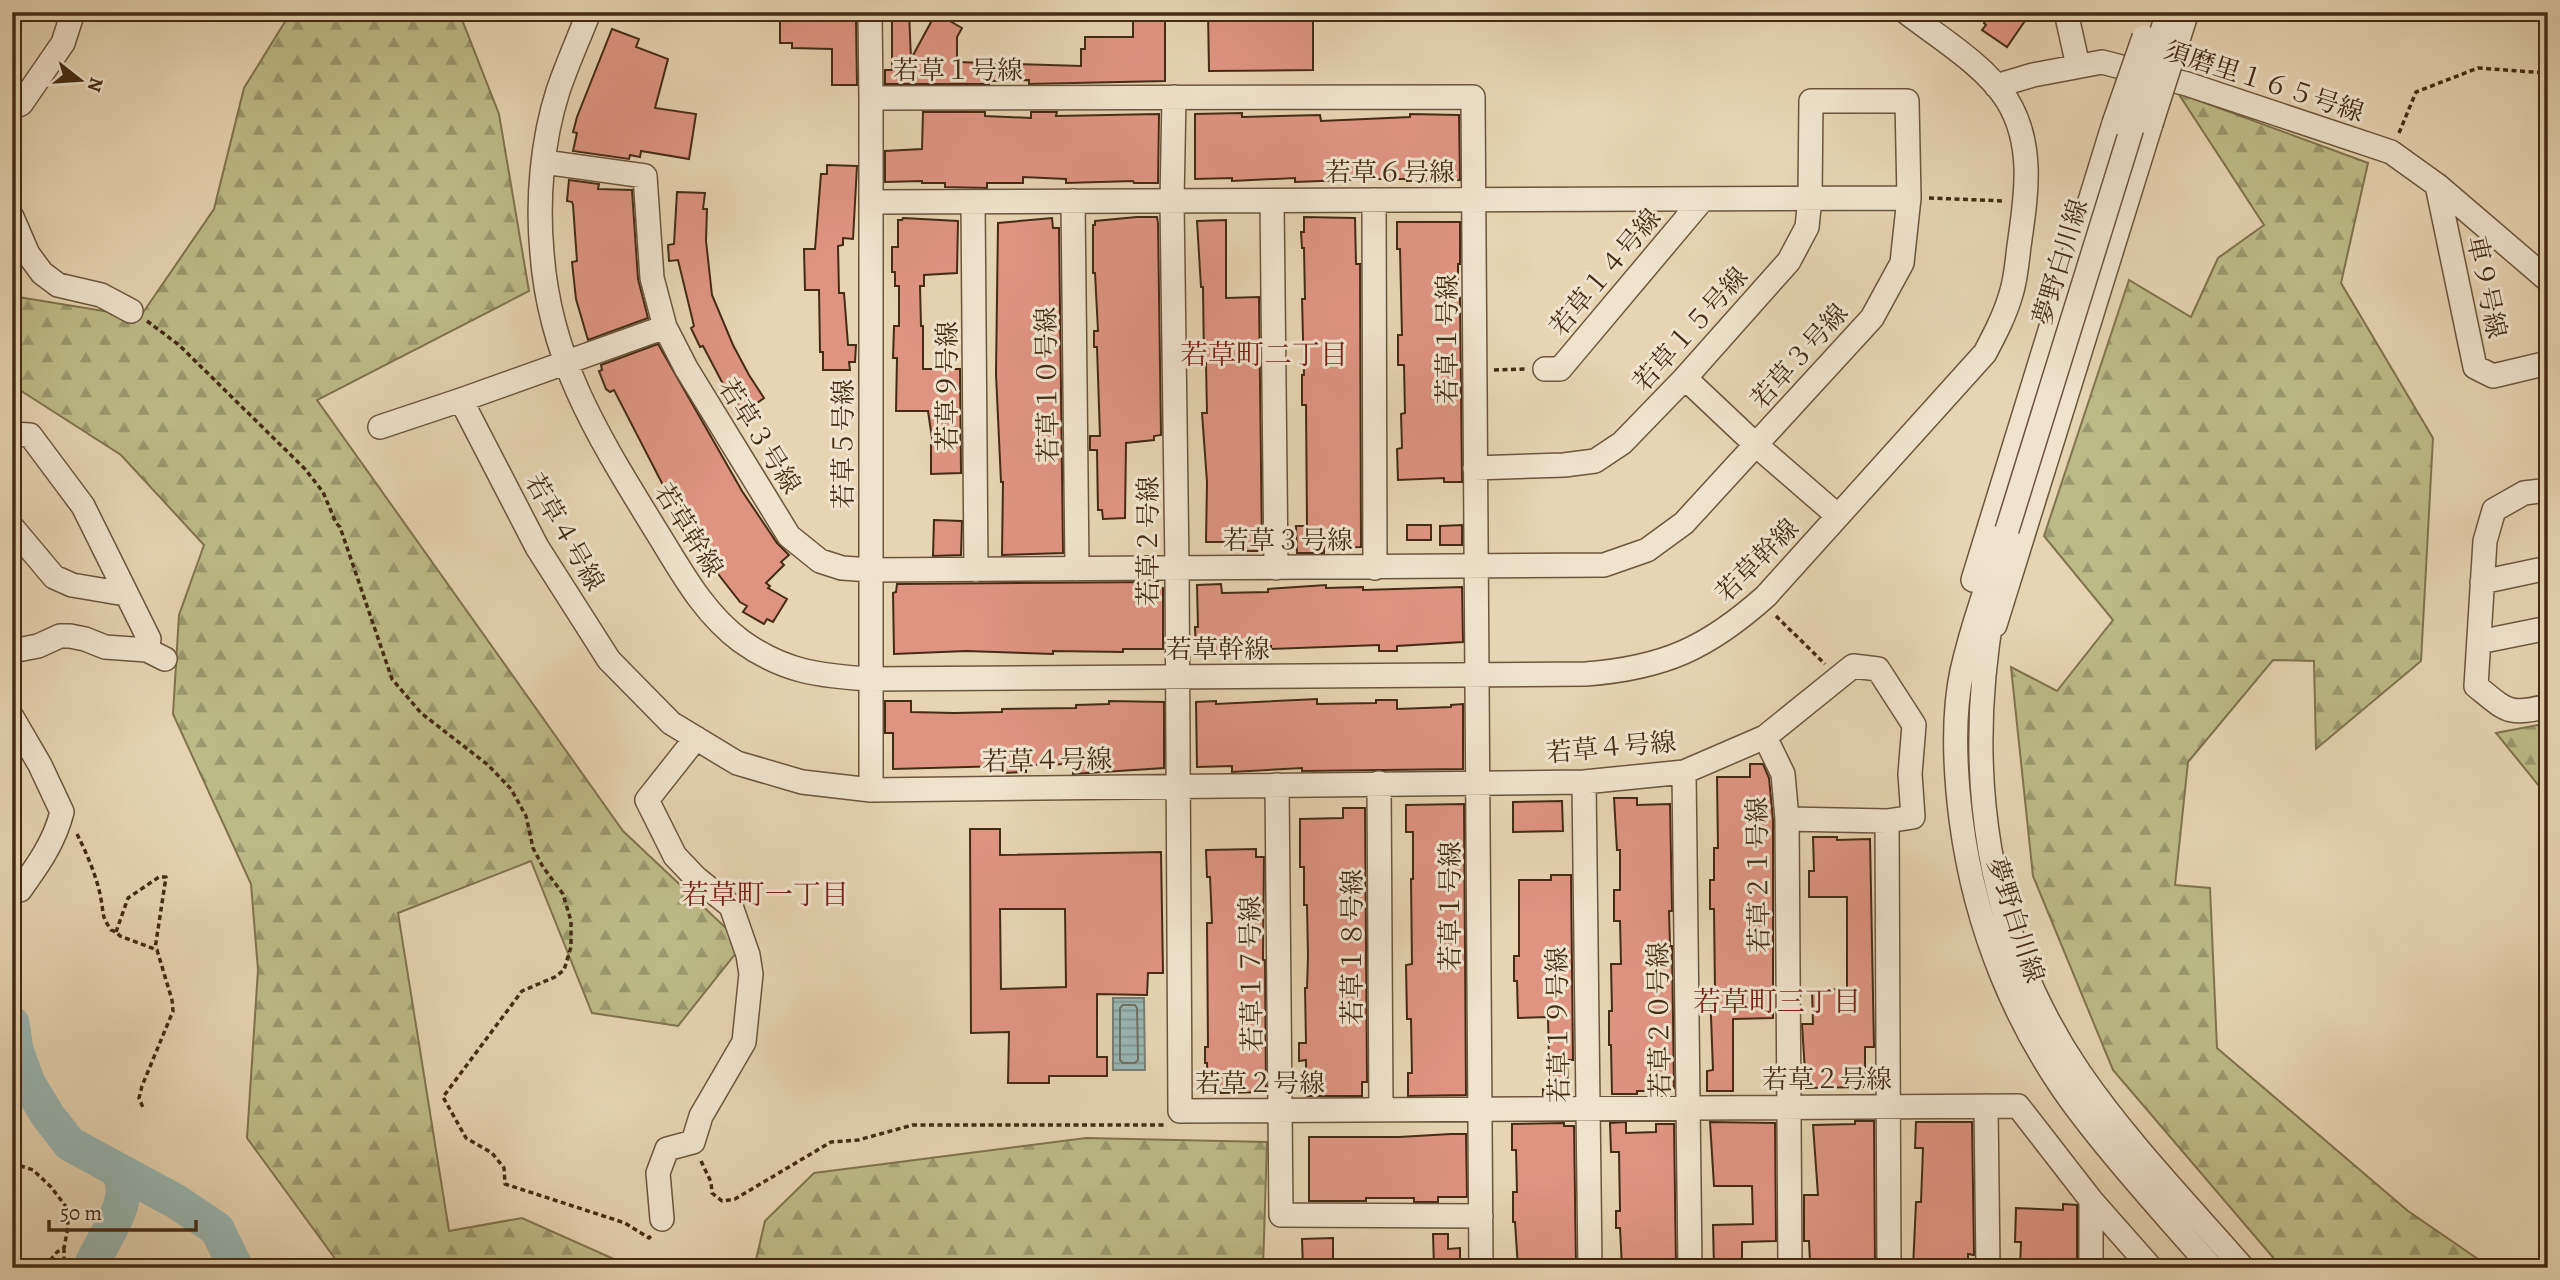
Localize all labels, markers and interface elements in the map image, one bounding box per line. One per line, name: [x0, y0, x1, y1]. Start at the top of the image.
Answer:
street label: 須磨里１６５号線: [2160, 33, 2368, 130]
north arrow: [46, 46, 116, 116]
street label: 若草１号線: [893, 53, 1023, 88]
text: N: [81, 74, 110, 95]
street label: 若草６号線: [1325, 155, 1455, 190]
street label: 夢野白川線: [2025, 195, 2096, 329]
street label: 若草１４号線: [1542, 201, 1669, 343]
street label: 車９号線: [2459, 233, 2514, 342]
street label: 若草１５号線: [1625, 260, 1756, 399]
street label: 若草１号線: [1430, 274, 1465, 404]
street label: 若草３号線: [1743, 296, 1856, 416]
street label: 若草１０号線: [1029, 307, 1066, 463]
street label: 若草９号線: [930, 321, 965, 451]
district label: 若草町二丁目: [1180, 336, 1348, 374]
street label: 若草３号線: [710, 372, 809, 501]
street label: 若草５号線: [826, 379, 861, 509]
street label: 若草４号線: [517, 467, 612, 597]
street label: 若草２号線: [1131, 476, 1166, 606]
street label: 若草幹線: [646, 477, 731, 584]
street label: 若草幹線: [1708, 511, 1807, 610]
street label: 若草３号線: [1223, 523, 1353, 558]
street label: 若草幹線: [1166, 632, 1270, 667]
street label: 若草４号線: [1545, 724, 1677, 771]
street label: 若草４号線: [982, 742, 1112, 779]
street label: 若草２１号線: [1740, 797, 1777, 953]
street label: 若草１号線: [1433, 841, 1468, 971]
street label: 夢野白川線: [1979, 853, 2052, 987]
street label: 若草１８号線: [1335, 869, 1370, 1025]
district label: 若草町一丁目: [681, 876, 849, 914]
street label: 若草１７号線: [1233, 896, 1270, 1052]
street label: 若草２０号線: [1641, 942, 1678, 1098]
street label: 若草１９号線: [1540, 947, 1577, 1103]
district label: 若草町三丁目: [1693, 983, 1861, 1021]
street label: 若草２号線: [1762, 1062, 1892, 1097]
street label: 若草２号線: [1195, 1066, 1325, 1101]
scale bar: [49, 1189, 196, 1233]
text: 50 m: [60, 1199, 102, 1227]

